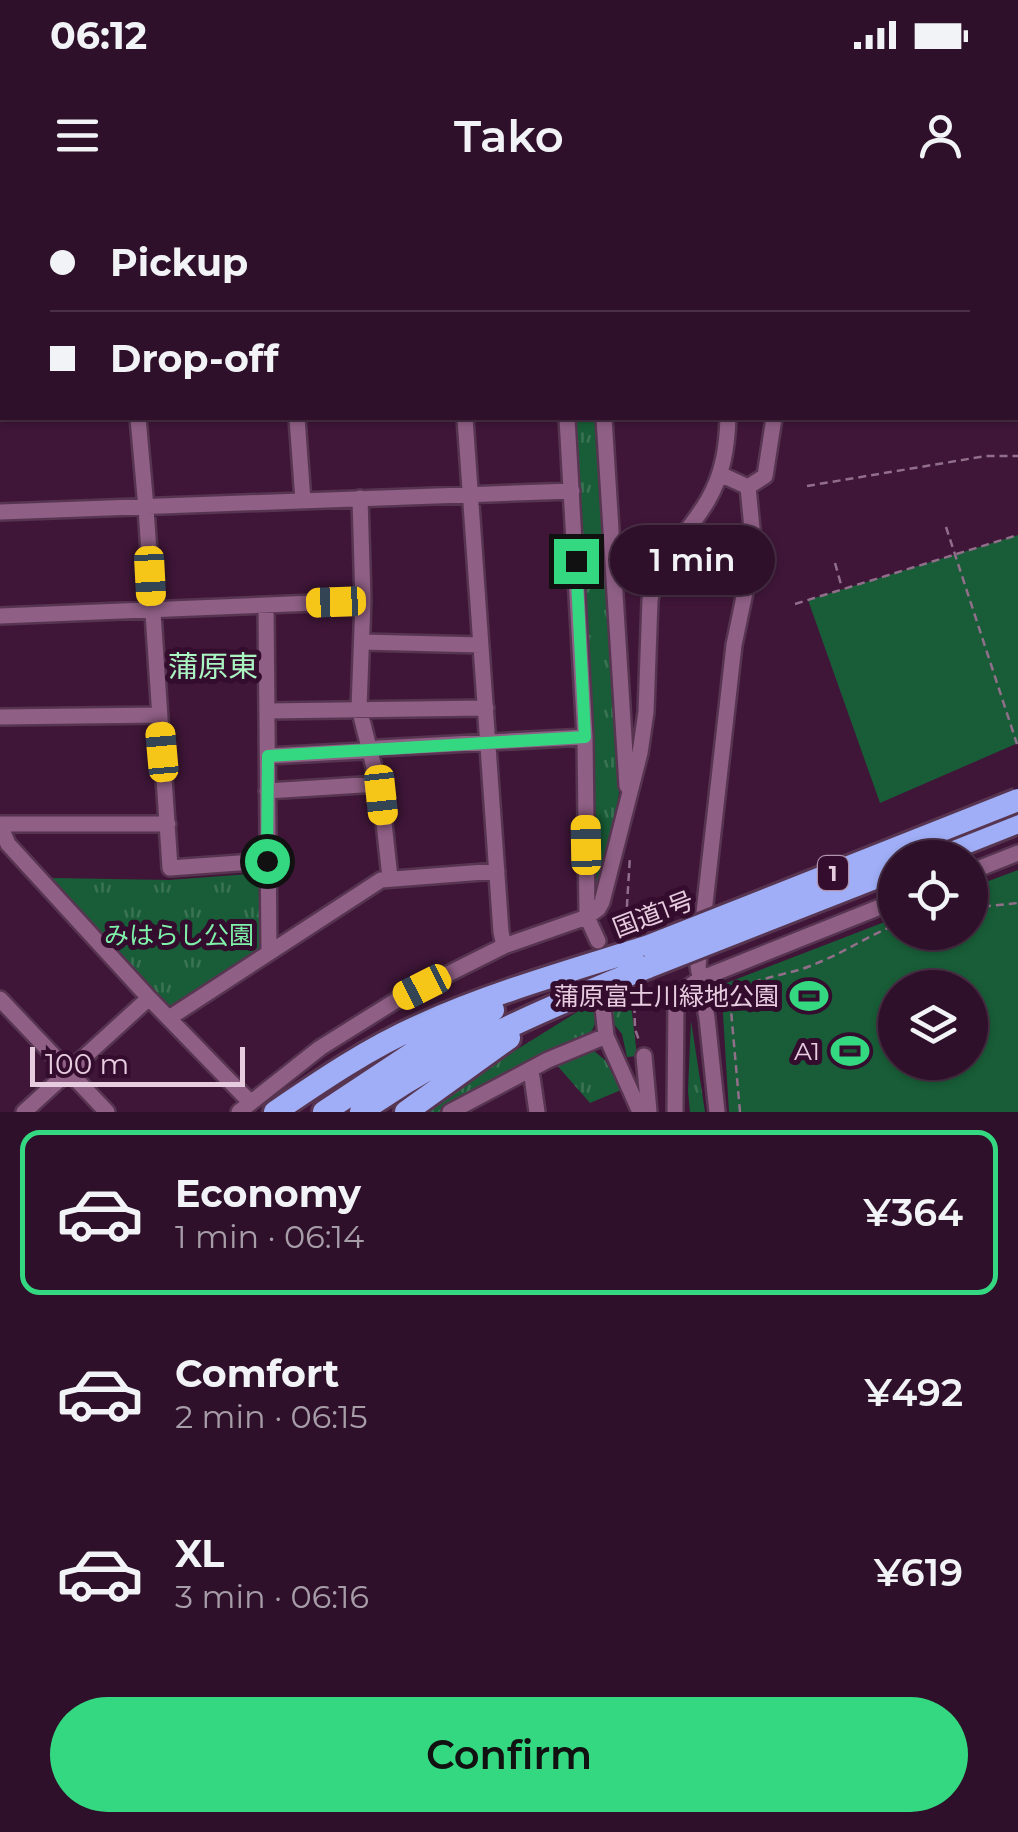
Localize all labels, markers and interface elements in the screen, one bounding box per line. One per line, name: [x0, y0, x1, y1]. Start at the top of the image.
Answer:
text: 06:12: [50, 12, 147, 59]
icon: menu: [50, 108, 105, 163]
text: Tako: [454, 108, 564, 163]
icon: person: [913, 108, 968, 163]
text: Pickup: [110, 239, 248, 286]
text: Drop-off: [110, 335, 279, 382]
callout: 1 min: [611, 526, 776, 596]
route end: [554, 539, 599, 584]
text: 1 min: [650, 540, 735, 579]
car: [133, 545, 167, 607]
car: [305, 586, 367, 618]
district label: 蒲原東: [168, 648, 258, 685]
car: [144, 721, 180, 783]
car: [363, 764, 399, 826]
car: [570, 815, 602, 875]
route start: [245, 839, 290, 884]
map controls: [878, 840, 988, 1080]
button: locate: [878, 840, 988, 950]
road number: 1: [818, 856, 848, 890]
street label: 国道1号: [608, 885, 698, 943]
park label: みはらし公園: [104, 920, 254, 950]
car: [388, 960, 456, 1014]
button: layers: [878, 970, 988, 1080]
sports icon: 蒲原富士川緑地公園: [788, 975, 830, 1017]
place label: 蒲原富士川緑地公園: [554, 981, 779, 1011]
sports icon: A1: [829, 1030, 871, 1072]
place label: A1: [794, 1036, 820, 1066]
scale bar: [30, 1042, 245, 1086]
text: 100 m: [45, 1047, 129, 1081]
icon: car: [55, 1168, 145, 1258]
text: Economy: [175, 1170, 361, 1217]
text: ¥364: [863, 1189, 963, 1236]
text: 1 min · 06:14: [175, 1217, 364, 1256]
icon: car: [55, 1348, 145, 1438]
text: Comfort: [175, 1350, 339, 1397]
text: ¥492: [864, 1369, 963, 1416]
text: 2 min · 06:15: [175, 1397, 368, 1436]
icon: car: [55, 1528, 145, 1618]
text: XL: [175, 1530, 224, 1577]
text: ¥619: [874, 1549, 963, 1596]
text: 3 min · 06:16: [175, 1577, 369, 1616]
button: Confirm: [50, 1697, 968, 1812]

